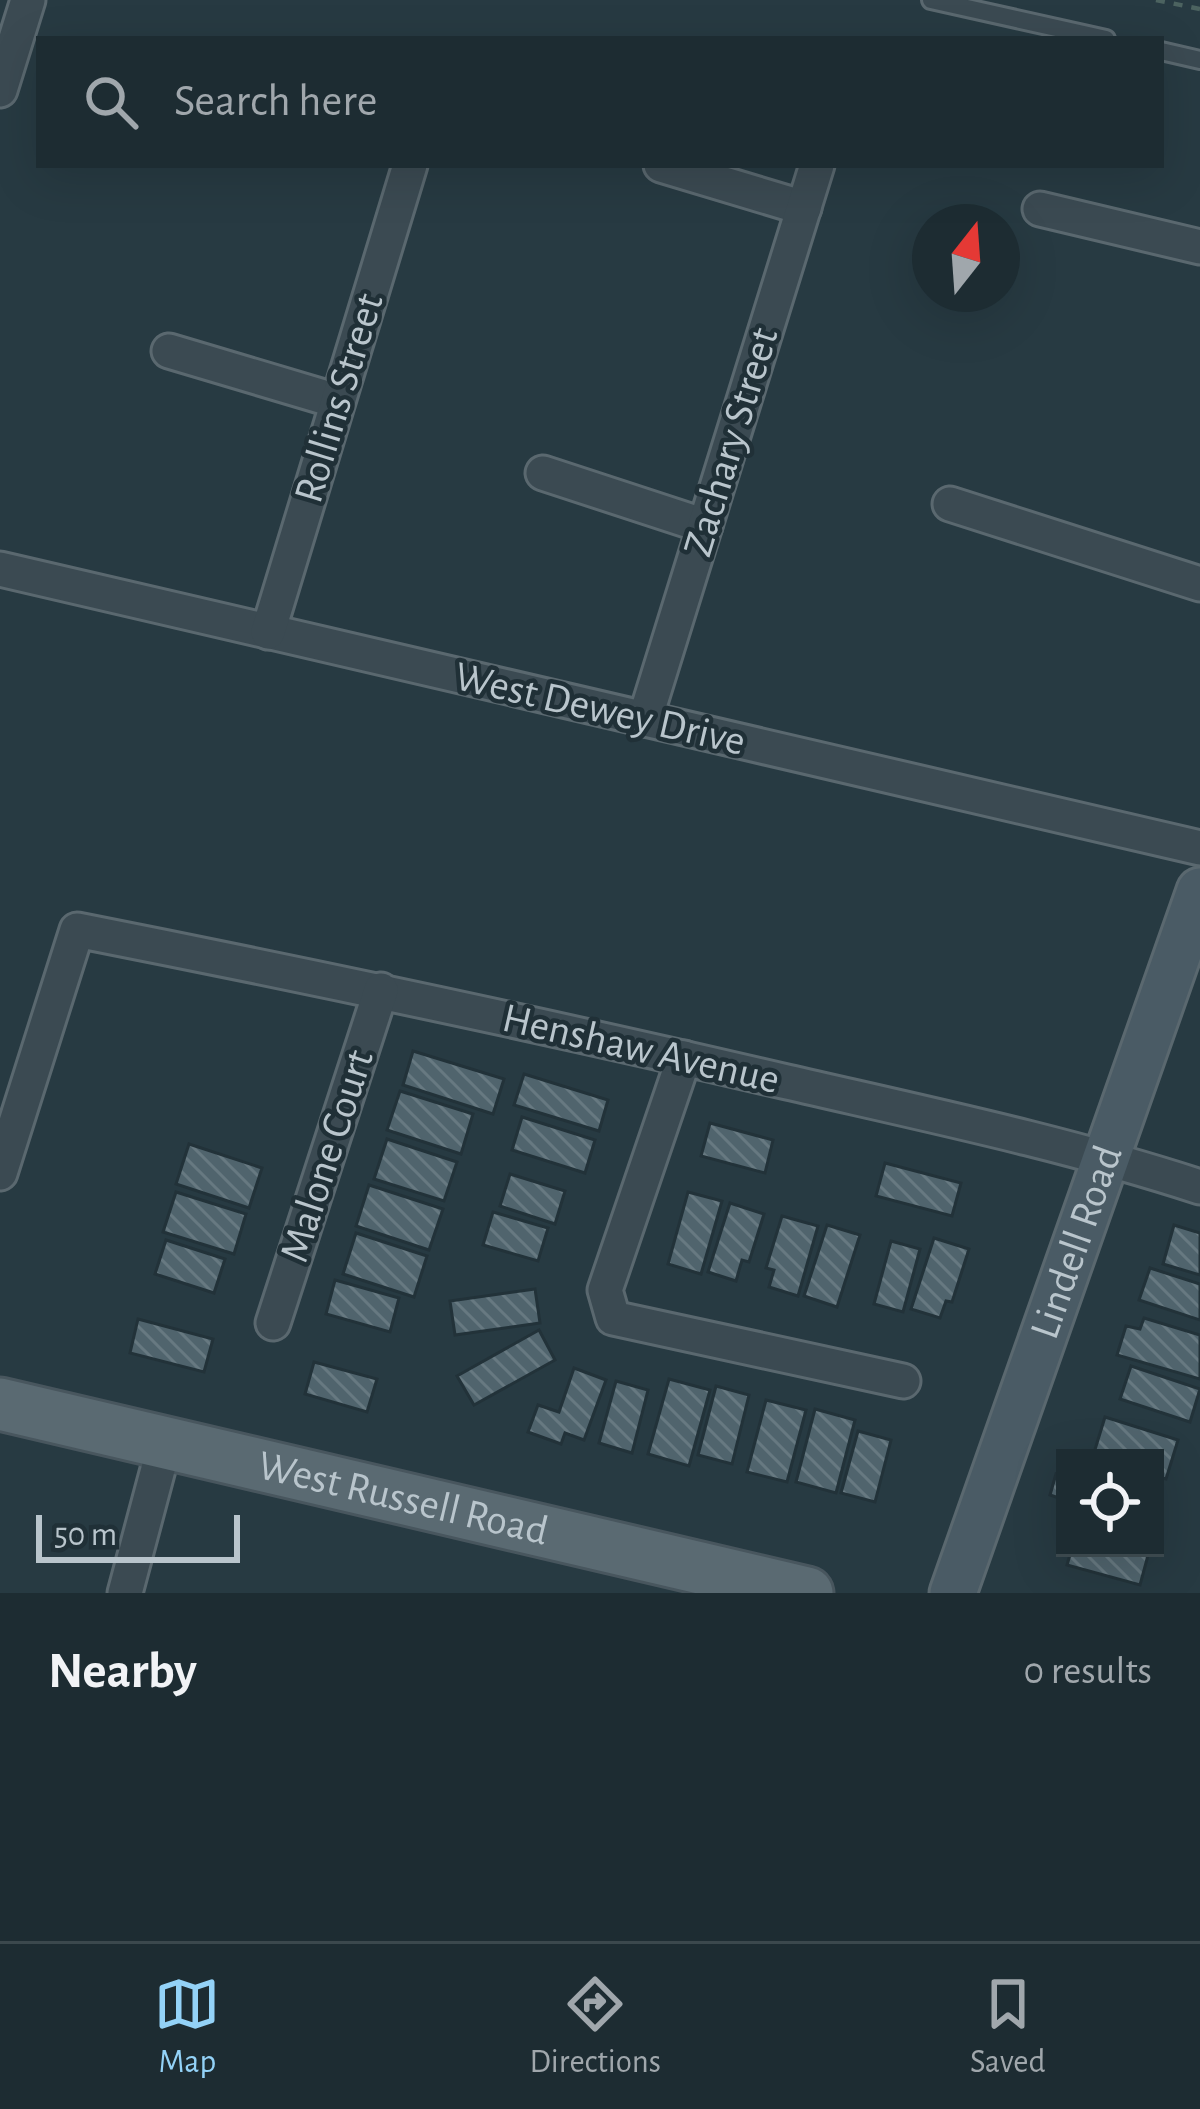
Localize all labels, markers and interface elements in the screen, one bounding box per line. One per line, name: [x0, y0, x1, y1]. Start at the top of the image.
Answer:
search box: [36, 36, 1164, 168]
icon: search: [78, 69, 144, 135]
text: Search here: [174, 79, 377, 124]
north arrow: [912, 204, 1020, 312]
street label: Rollins Street: [287, 288, 391, 508]
street label: Zachary Street: [676, 323, 786, 561]
street label: West Dewey Drive: [451, 655, 749, 763]
street label: Henshaw Avenue: [498, 997, 784, 1101]
street label: Malone Court: [273, 1045, 381, 1267]
street label: Lindell Road: [1023, 1140, 1130, 1344]
street label: West Russell Road: [254, 1444, 552, 1553]
map controls: [1056, 1449, 1164, 1557]
button: locate: [1056, 1449, 1164, 1557]
scale bar: [36, 1509, 240, 1562]
text: 50 m: [54, 1519, 117, 1552]
text: Nearby: [48, 1646, 197, 1697]
text: 0 results: [1024, 1652, 1152, 1691]
tab: Map: [154, 1971, 220, 2083]
tab: Directions: [529, 1971, 661, 2083]
tab: Saved: [970, 1971, 1045, 2083]

